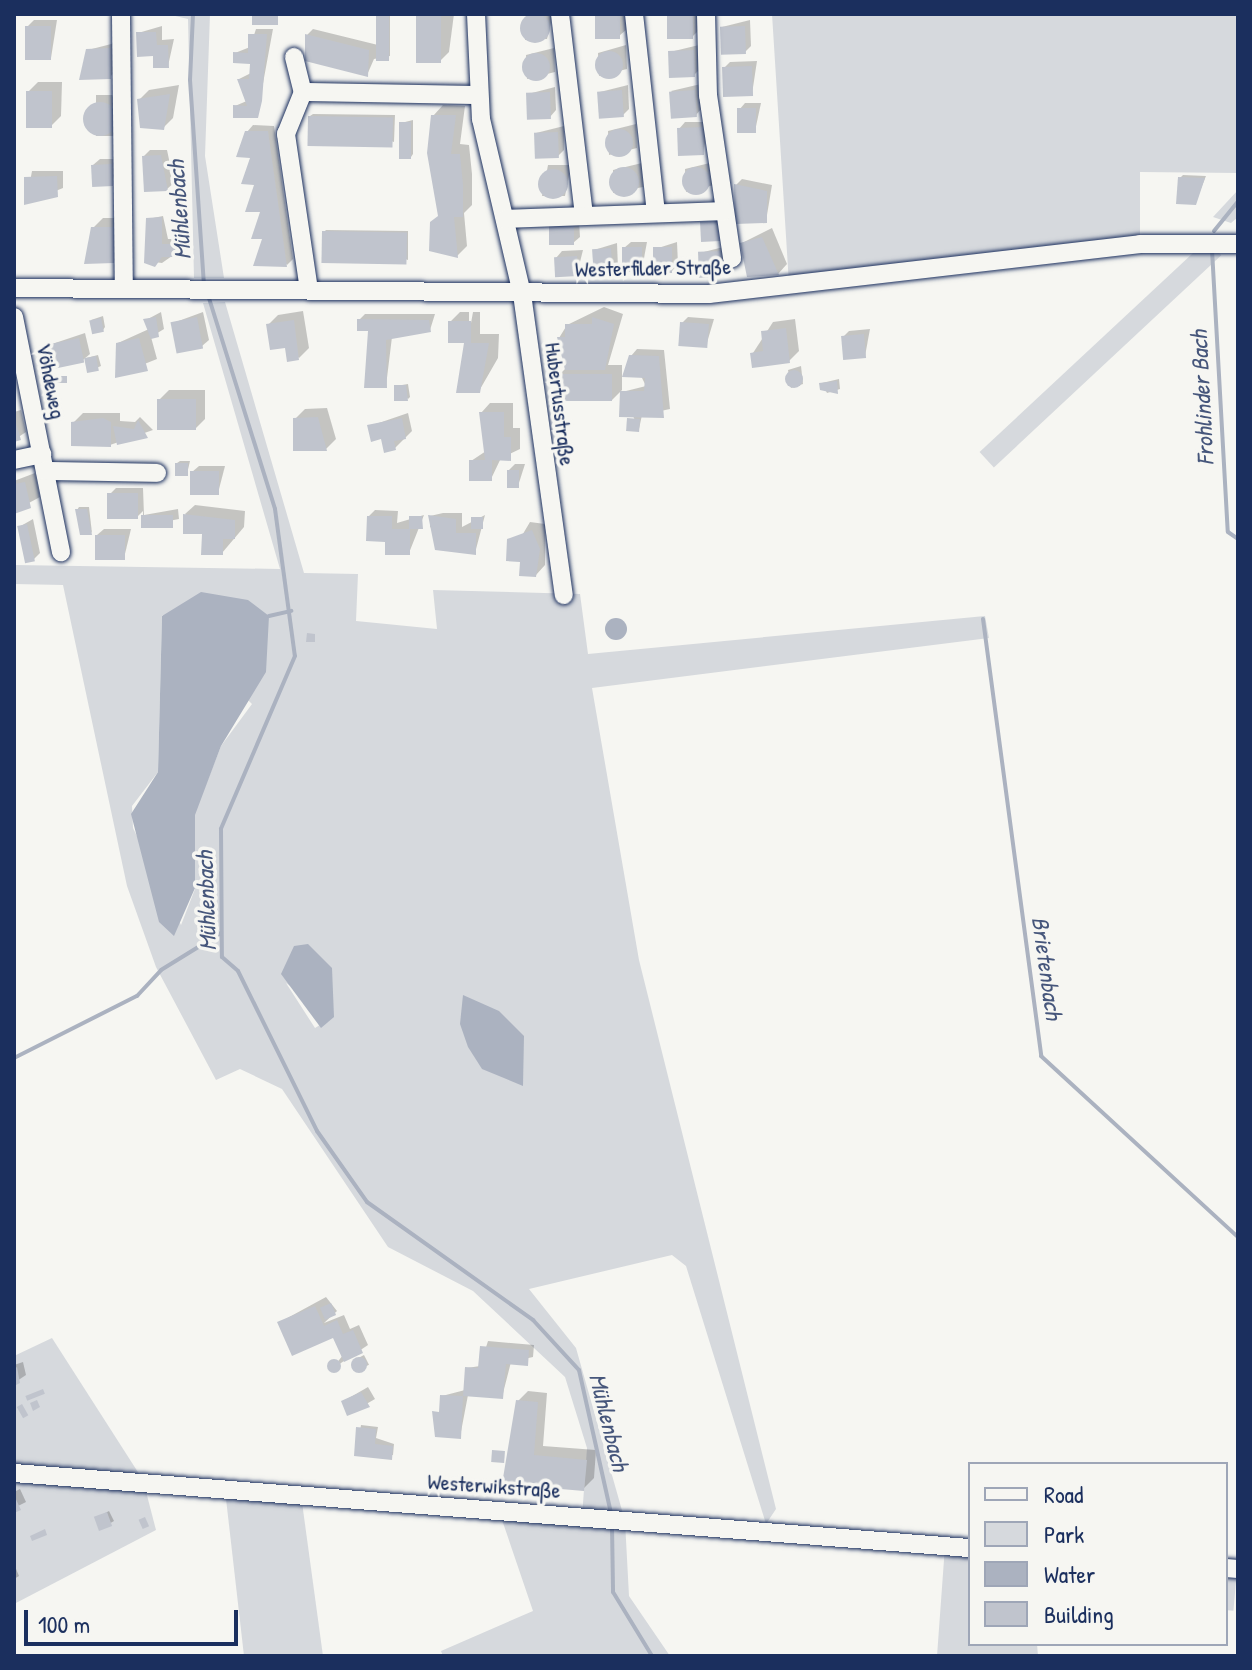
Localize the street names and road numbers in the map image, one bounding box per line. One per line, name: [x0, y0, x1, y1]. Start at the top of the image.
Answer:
street label: Westerfilder Straße: [575, 253, 731, 283]
street label: Vöhdeweg: [31, 341, 71, 421]
street label: Hubertusstraße: [539, 341, 581, 467]
street label: Westerwikstraße: [427, 1468, 561, 1504]

